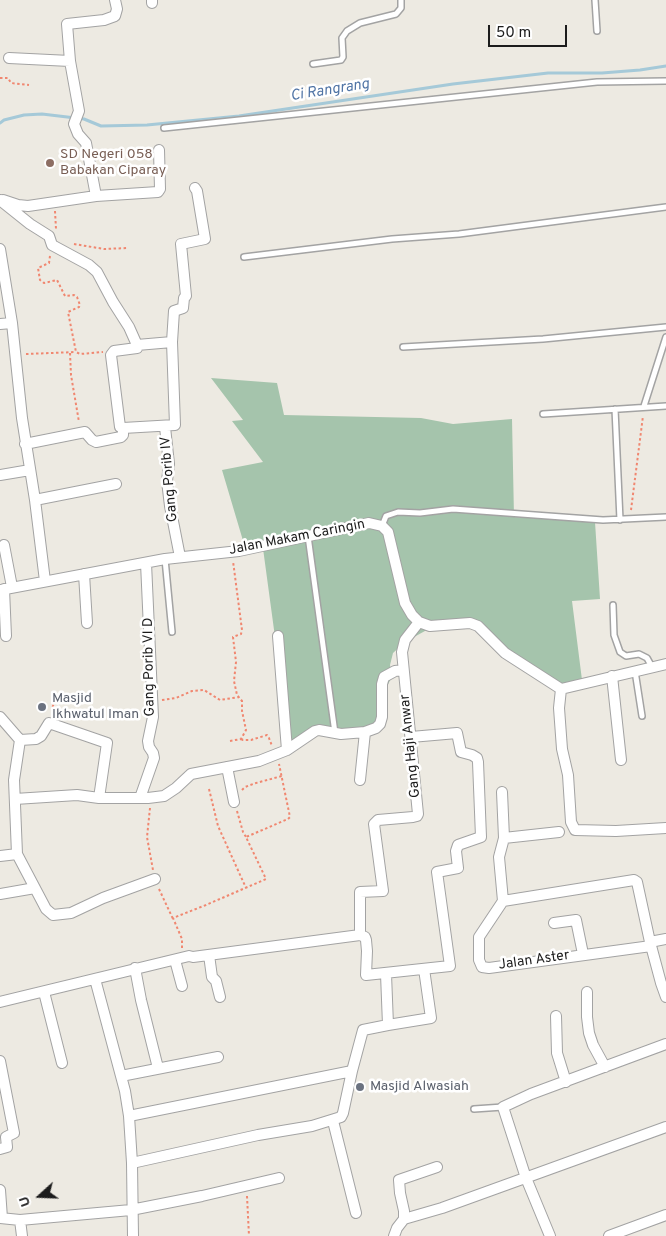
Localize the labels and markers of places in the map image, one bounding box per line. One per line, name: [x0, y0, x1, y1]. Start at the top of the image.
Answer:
place label: SD Negeri 058 Babakan Ciparay: [60, 147, 166, 180]
marker: SD Negeri 058 Babakan Ciparay: [44, 157, 56, 169]
place label: Masjid Ikhwatul Iman: [52, 691, 139, 724]
marker: Masjid Ikhwatul Iman: [36, 701, 48, 713]
place label: Masjid Alwasiah: [370, 1079, 469, 1095]
marker: Masjid Alwasiah: [354, 1081, 366, 1093]

